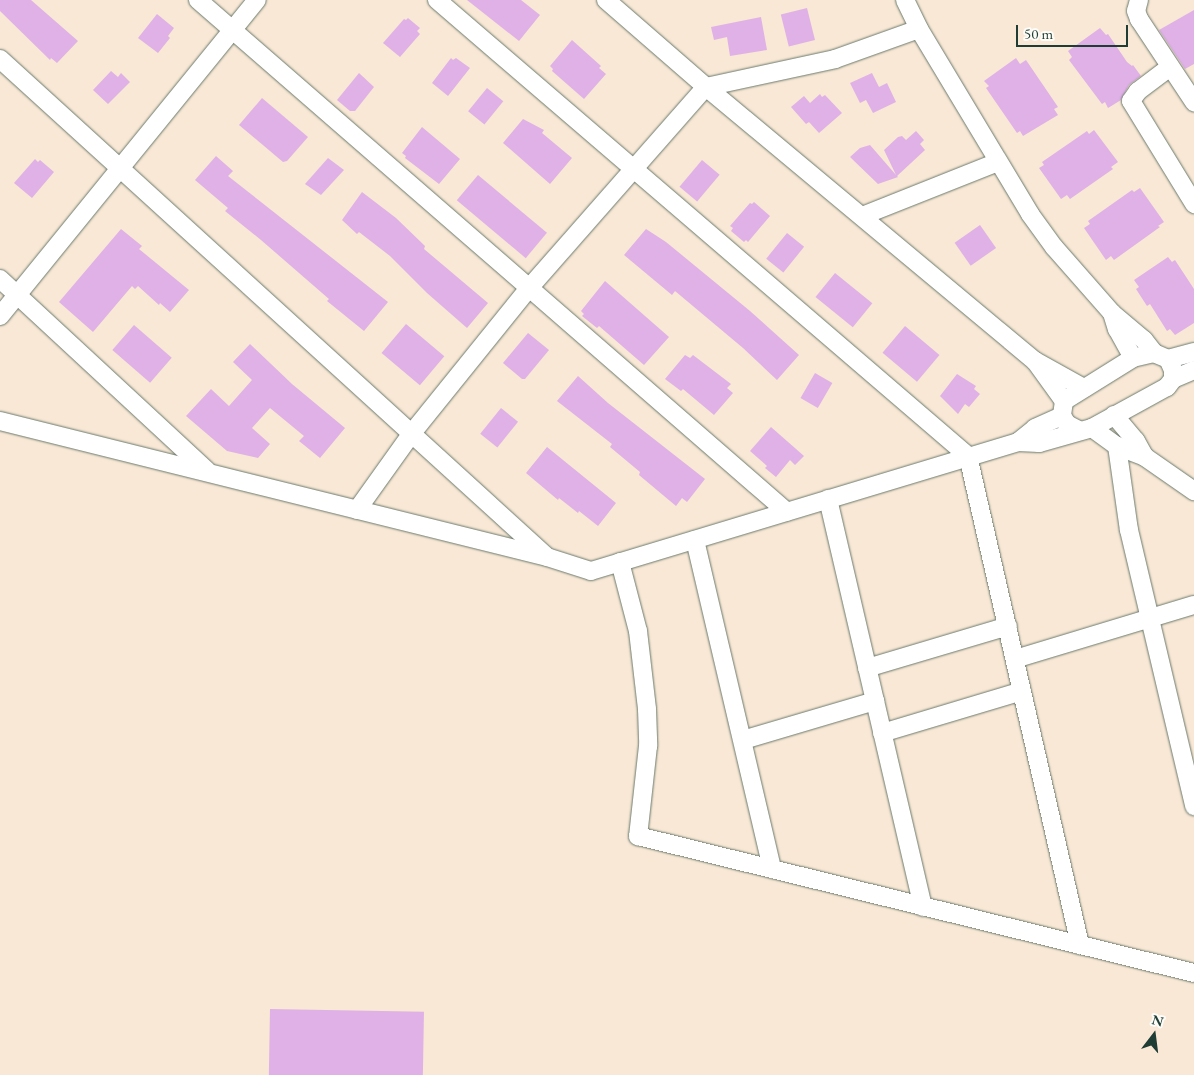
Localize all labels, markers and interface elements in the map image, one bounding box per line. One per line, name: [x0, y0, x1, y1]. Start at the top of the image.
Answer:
scale bar: [1019, 15, 1132, 47]
text: 50 m: [1024, 24, 1053, 43]
north arrow: [1129, 1010, 1179, 1060]
text: N: [1150, 1010, 1166, 1031]

